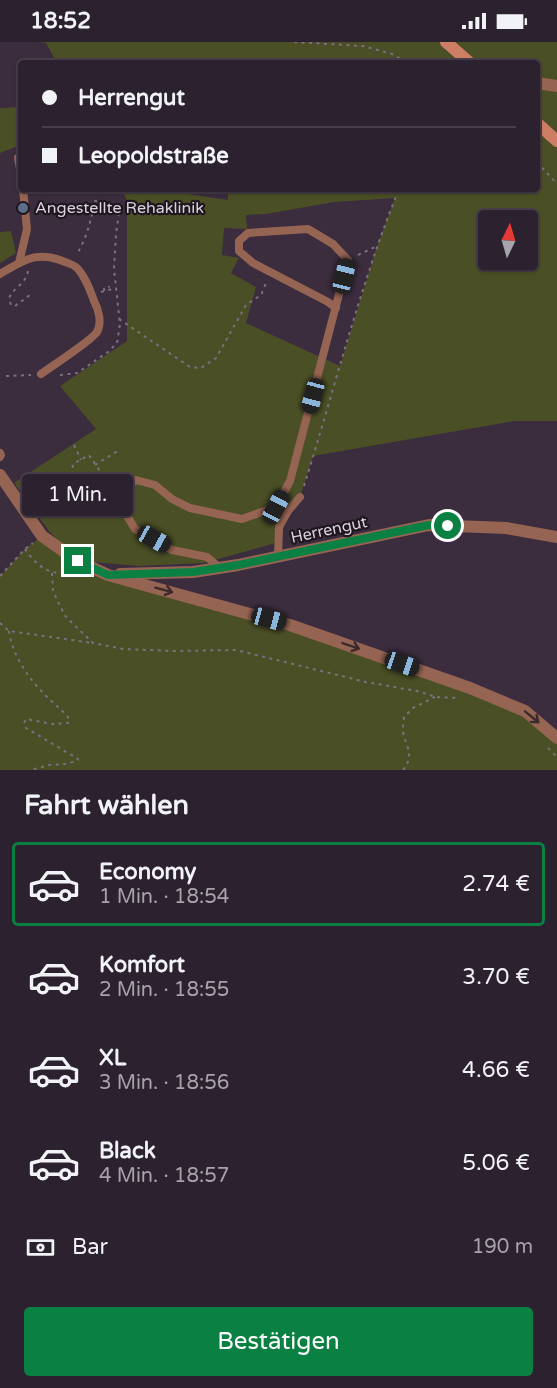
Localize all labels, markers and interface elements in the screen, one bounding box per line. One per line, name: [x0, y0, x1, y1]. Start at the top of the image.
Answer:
text: 18:52: [30, 8, 91, 34]
text: Herrengut: [78, 85, 185, 111]
text: Leopoldstraße: [78, 143, 229, 169]
place label: Angestellte Rehaklinik: [35, 198, 204, 218]
marker: Angestellte Rehaklinik: [16, 201, 30, 215]
north arrow: [478, 210, 538, 270]
map controls: [478, 210, 538, 270]
car: [331, 256, 357, 296]
car: [300, 376, 326, 416]
callout: 1 Min.: [22, 474, 134, 516]
text: 1 Min.: [48, 483, 107, 507]
car: [260, 487, 292, 527]
street label: Herrengut: [289, 512, 369, 548]
route start: [434, 512, 461, 539]
car: [134, 522, 174, 556]
route end: [64, 547, 91, 574]
one-way arrow: [154, 585, 173, 597]
car: [249, 606, 289, 632]
one-way arrow: [341, 642, 360, 653]
car: [382, 650, 422, 678]
one-way arrow: [524, 710, 539, 724]
text: Fahrt wählen: [24, 789, 189, 822]
icon: car: [27, 857, 81, 911]
text: Economy: [99, 859, 196, 885]
text: 2.74 €: [462, 871, 530, 897]
text: 1 Min. · 18:54: [99, 885, 229, 909]
icon: car: [27, 950, 81, 1004]
text: Komfort: [99, 952, 185, 978]
text: 3.70 €: [462, 964, 530, 990]
text: 2 Min. · 18:55: [99, 978, 229, 1002]
icon: car: [27, 1043, 81, 1097]
text: XL: [99, 1045, 126, 1071]
text: 4.66 €: [462, 1057, 530, 1083]
text: 3 Min. · 18:56: [99, 1071, 229, 1095]
icon: car: [27, 1136, 81, 1190]
text: Black: [99, 1138, 156, 1164]
text: 5.06 €: [462, 1150, 530, 1176]
text: 4 Min. · 18:57: [99, 1164, 229, 1188]
icon: cash: [24, 1231, 57, 1264]
text: Bar: [72, 1234, 108, 1260]
text: 190 m: [472, 1235, 533, 1259]
button: Bestätigen: [24, 1307, 533, 1376]

